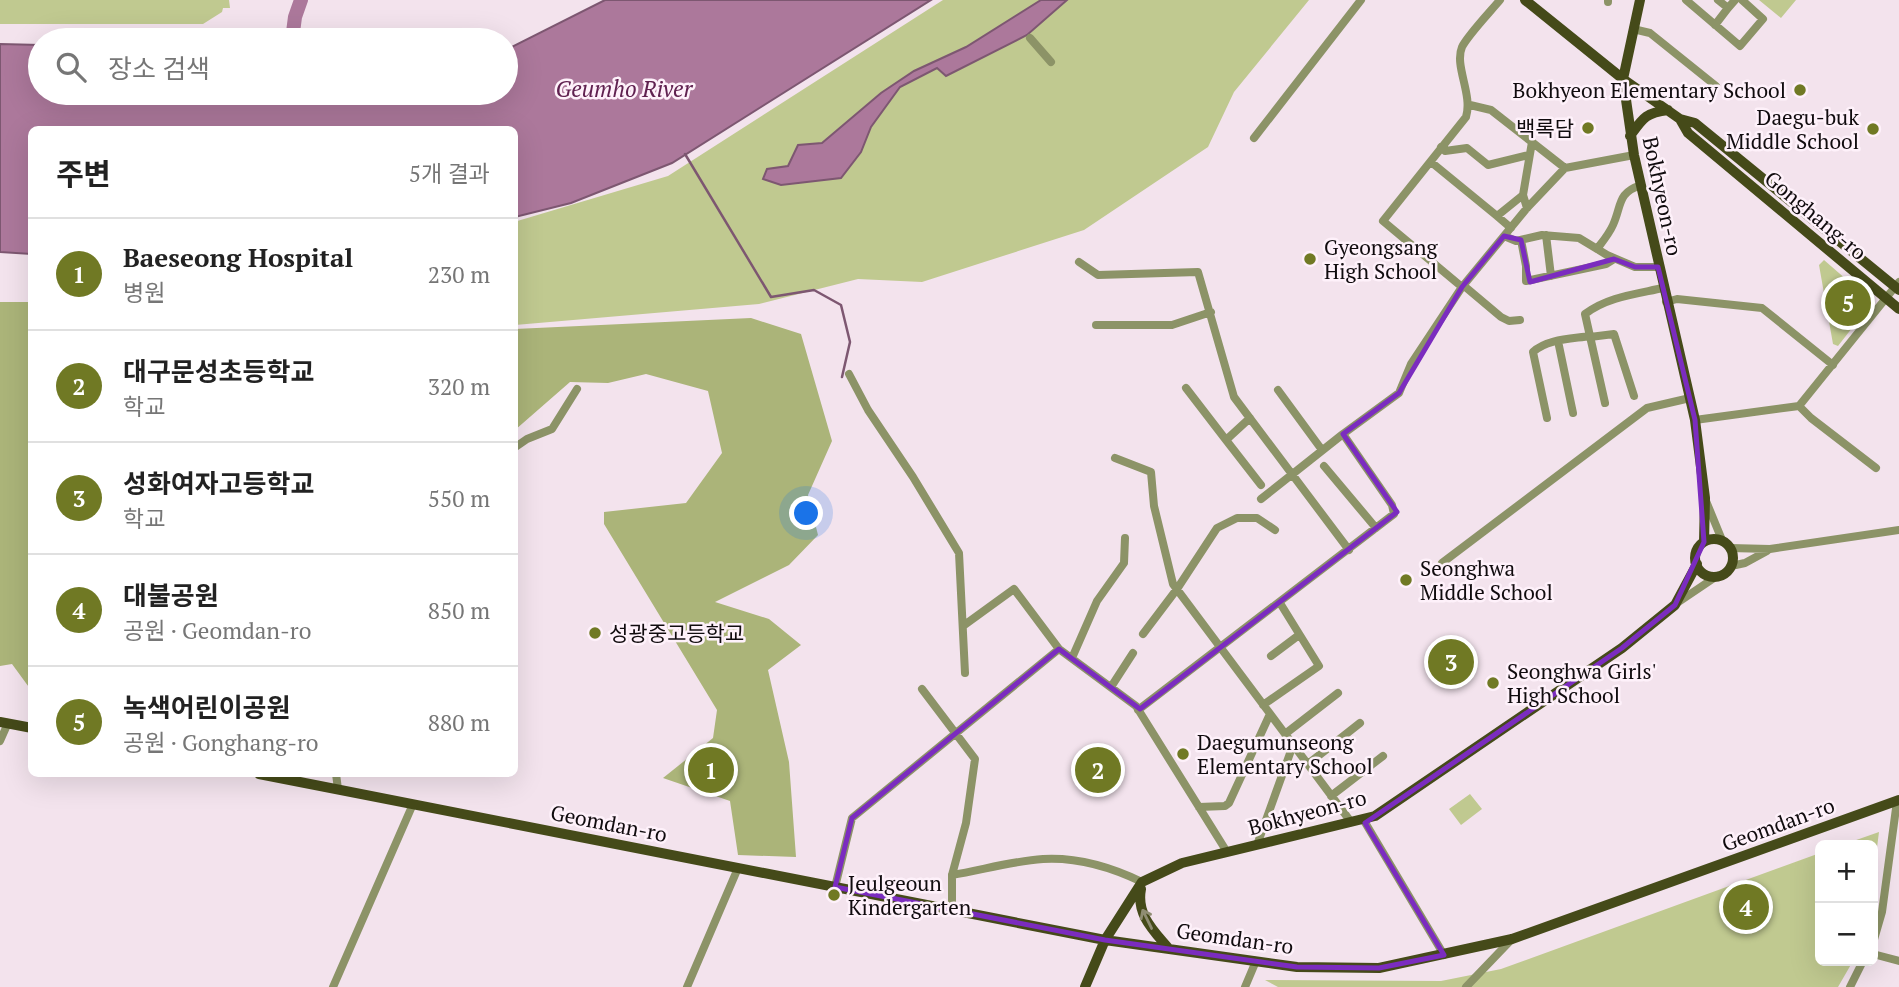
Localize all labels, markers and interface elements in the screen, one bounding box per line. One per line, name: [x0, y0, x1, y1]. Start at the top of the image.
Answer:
search box: [28, 28, 518, 105]
icon: search: [52, 48, 90, 86]
text: 장소 검색: [108, 51, 210, 85]
water label: Geumho River: [556, 73, 694, 104]
place label: Bokhyeon Elementary School: [1513, 76, 1786, 104]
marker: Bokhyeon Elementary School: [1792, 82, 1808, 98]
place label: Daegu-buk Middle School: [1726, 103, 1859, 155]
place label: 백록담: [1516, 114, 1574, 142]
marker: 백록담: [1580, 120, 1596, 136]
marker: Daegu-buk Middle School: [1865, 121, 1881, 137]
street label: Bokhyeon-ro: [1637, 134, 1689, 258]
text: 주변: [56, 154, 111, 194]
text: 5개 결과: [409, 158, 490, 189]
street label: Gonghang-ro: [1759, 164, 1873, 266]
place label: Gyeongsang High School: [1324, 233, 1439, 285]
text: Baeseong Hospital: [123, 240, 353, 274]
marker: Gyeongsang High School: [1302, 251, 1318, 267]
text: 1: [73, 259, 86, 290]
text: 230 m: [428, 259, 490, 290]
text: 병원: [123, 277, 165, 308]
pin: 5: [1825, 277, 1871, 329]
text: 대구문성초등학교: [123, 354, 314, 388]
text: 2: [73, 371, 86, 402]
text: 320 m: [428, 371, 490, 402]
text: 학교: [123, 391, 165, 422]
text: 성화여자고등학교: [123, 466, 314, 500]
text: 3: [73, 483, 86, 514]
text: 550 m: [428, 483, 490, 514]
your location: [789, 496, 823, 530]
text: 학교: [123, 503, 165, 534]
place label: Seonghwa Middle School: [1420, 554, 1553, 606]
marker: Seonghwa Middle School: [1398, 572, 1414, 588]
text: 대불공원: [123, 578, 219, 612]
text: 4: [73, 595, 86, 626]
text: 850 m: [428, 595, 490, 626]
text: 공원 · Geomdan-ro: [123, 615, 311, 646]
place label: 성광중고등학교: [609, 619, 744, 647]
marker: 성광중고등학교: [587, 625, 603, 641]
pin: 3: [1428, 636, 1474, 688]
place label: Seonghwa Girls' High School: [1507, 657, 1656, 709]
marker: Seonghwa Girls' High School: [1485, 675, 1501, 691]
text: 녹색어린이공원: [123, 690, 290, 724]
text: 5: [73, 707, 86, 738]
text: 880 m: [428, 707, 490, 738]
text: 공원 · Gonghang-ro: [123, 727, 319, 758]
place label: Daegumunseong Elementary School: [1197, 728, 1373, 780]
pin: 1: [688, 744, 734, 796]
pin: 2: [1075, 744, 1121, 796]
marker: Daegumunseong Elementary School: [1175, 746, 1191, 762]
street label: Bokhyeon-ro: [1245, 783, 1369, 841]
street label: Geomdan-ro: [1718, 791, 1838, 857]
street label: Geomdan-ro: [548, 798, 670, 848]
map controls: [1815, 840, 1878, 966]
button: +: [1815, 840, 1878, 903]
place label: Jeulgeoun Kindergarten: [848, 869, 972, 921]
pin: 4: [1723, 881, 1769, 933]
marker: Jeulgeoun Kindergarten: [826, 887, 842, 903]
button: −: [1815, 903, 1878, 966]
one-way arrow: [1139, 909, 1153, 929]
street label: Geomdan-ro: [1175, 916, 1295, 960]

